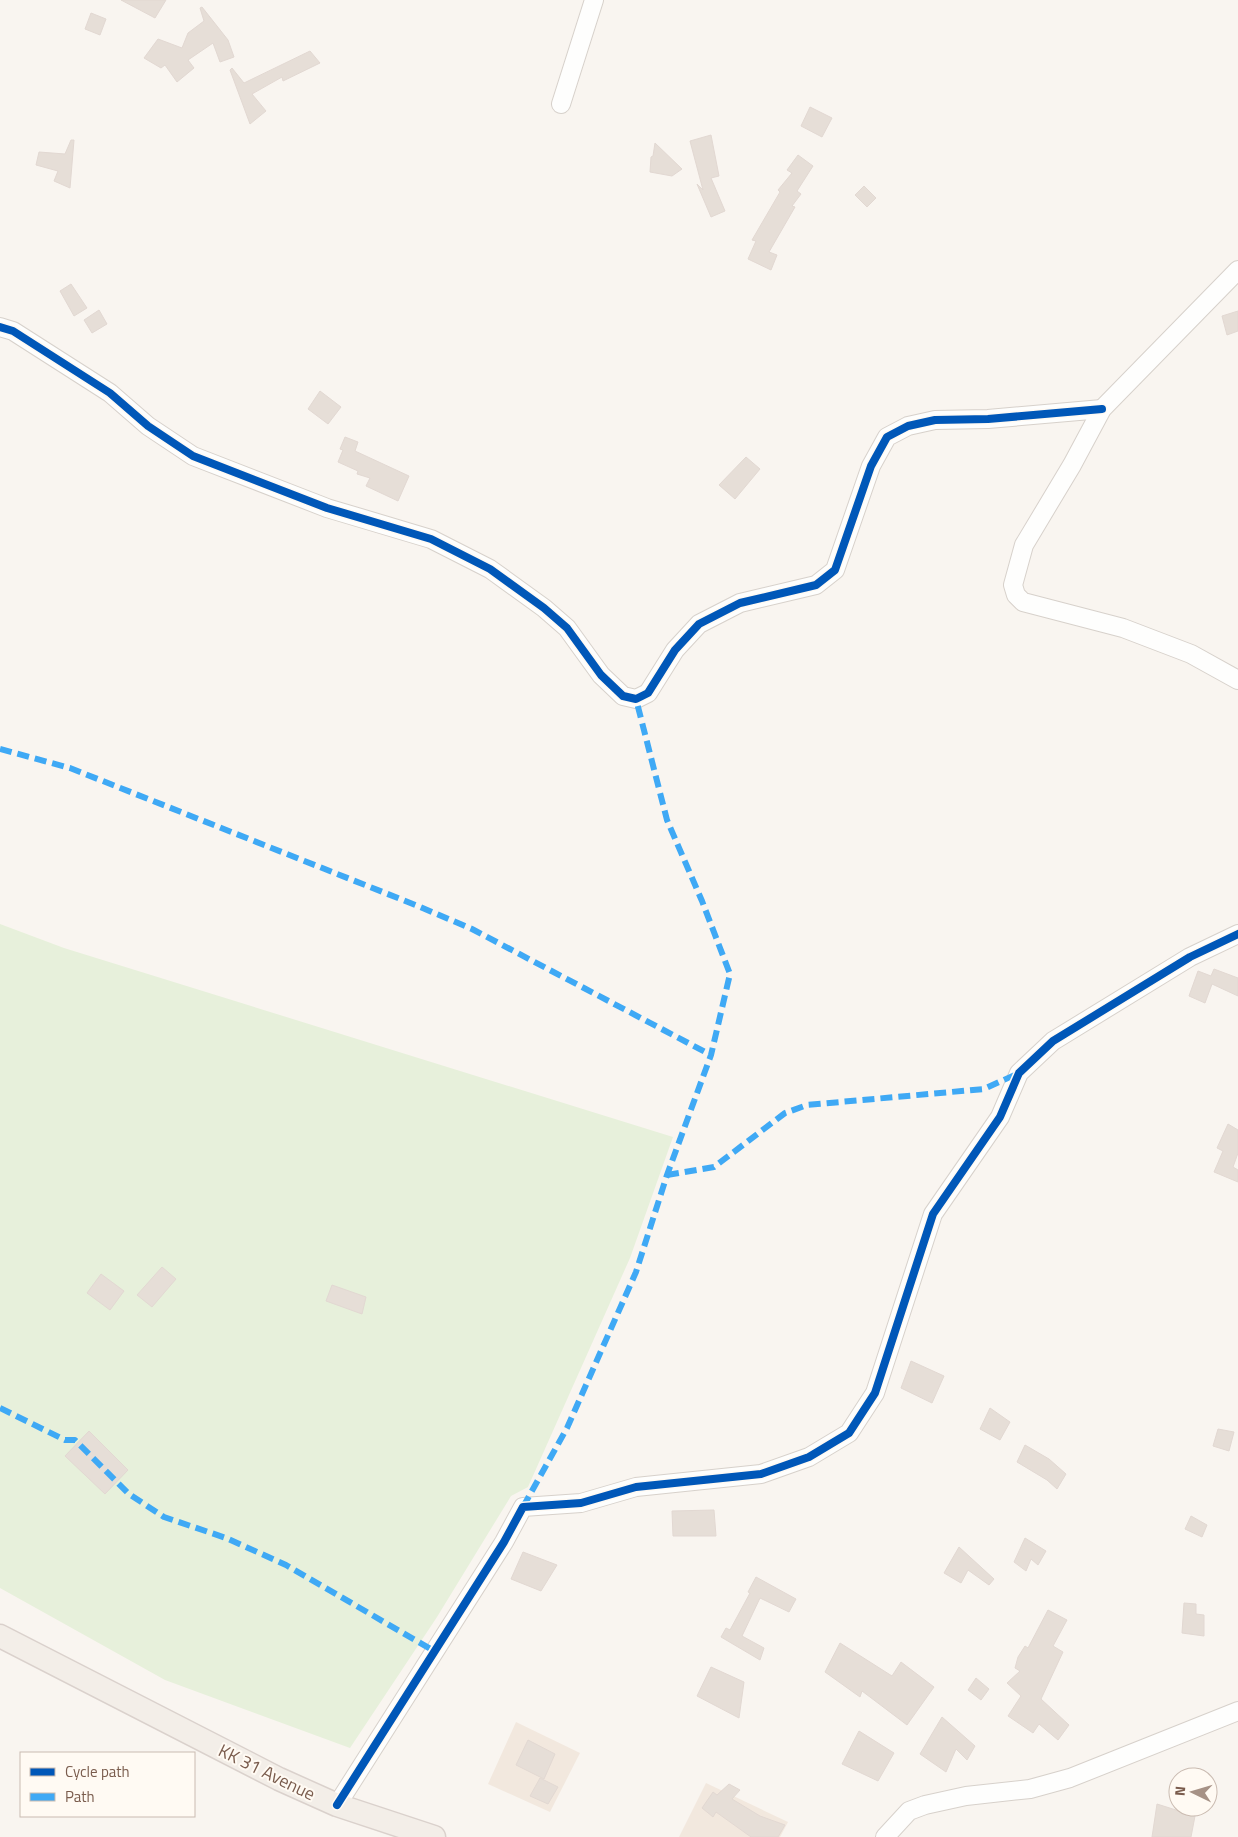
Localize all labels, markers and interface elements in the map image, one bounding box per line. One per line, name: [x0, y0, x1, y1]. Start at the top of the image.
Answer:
street label: KK 31 Avenue: [214, 1737, 320, 1807]
legend: [20, 1752, 195, 1817]
text: Cycle path: [65, 1760, 130, 1783]
north arrow: [1168, 1767, 1218, 1817]
text: Path: [65, 1785, 95, 1808]
text: N: [1169, 1785, 1190, 1797]

